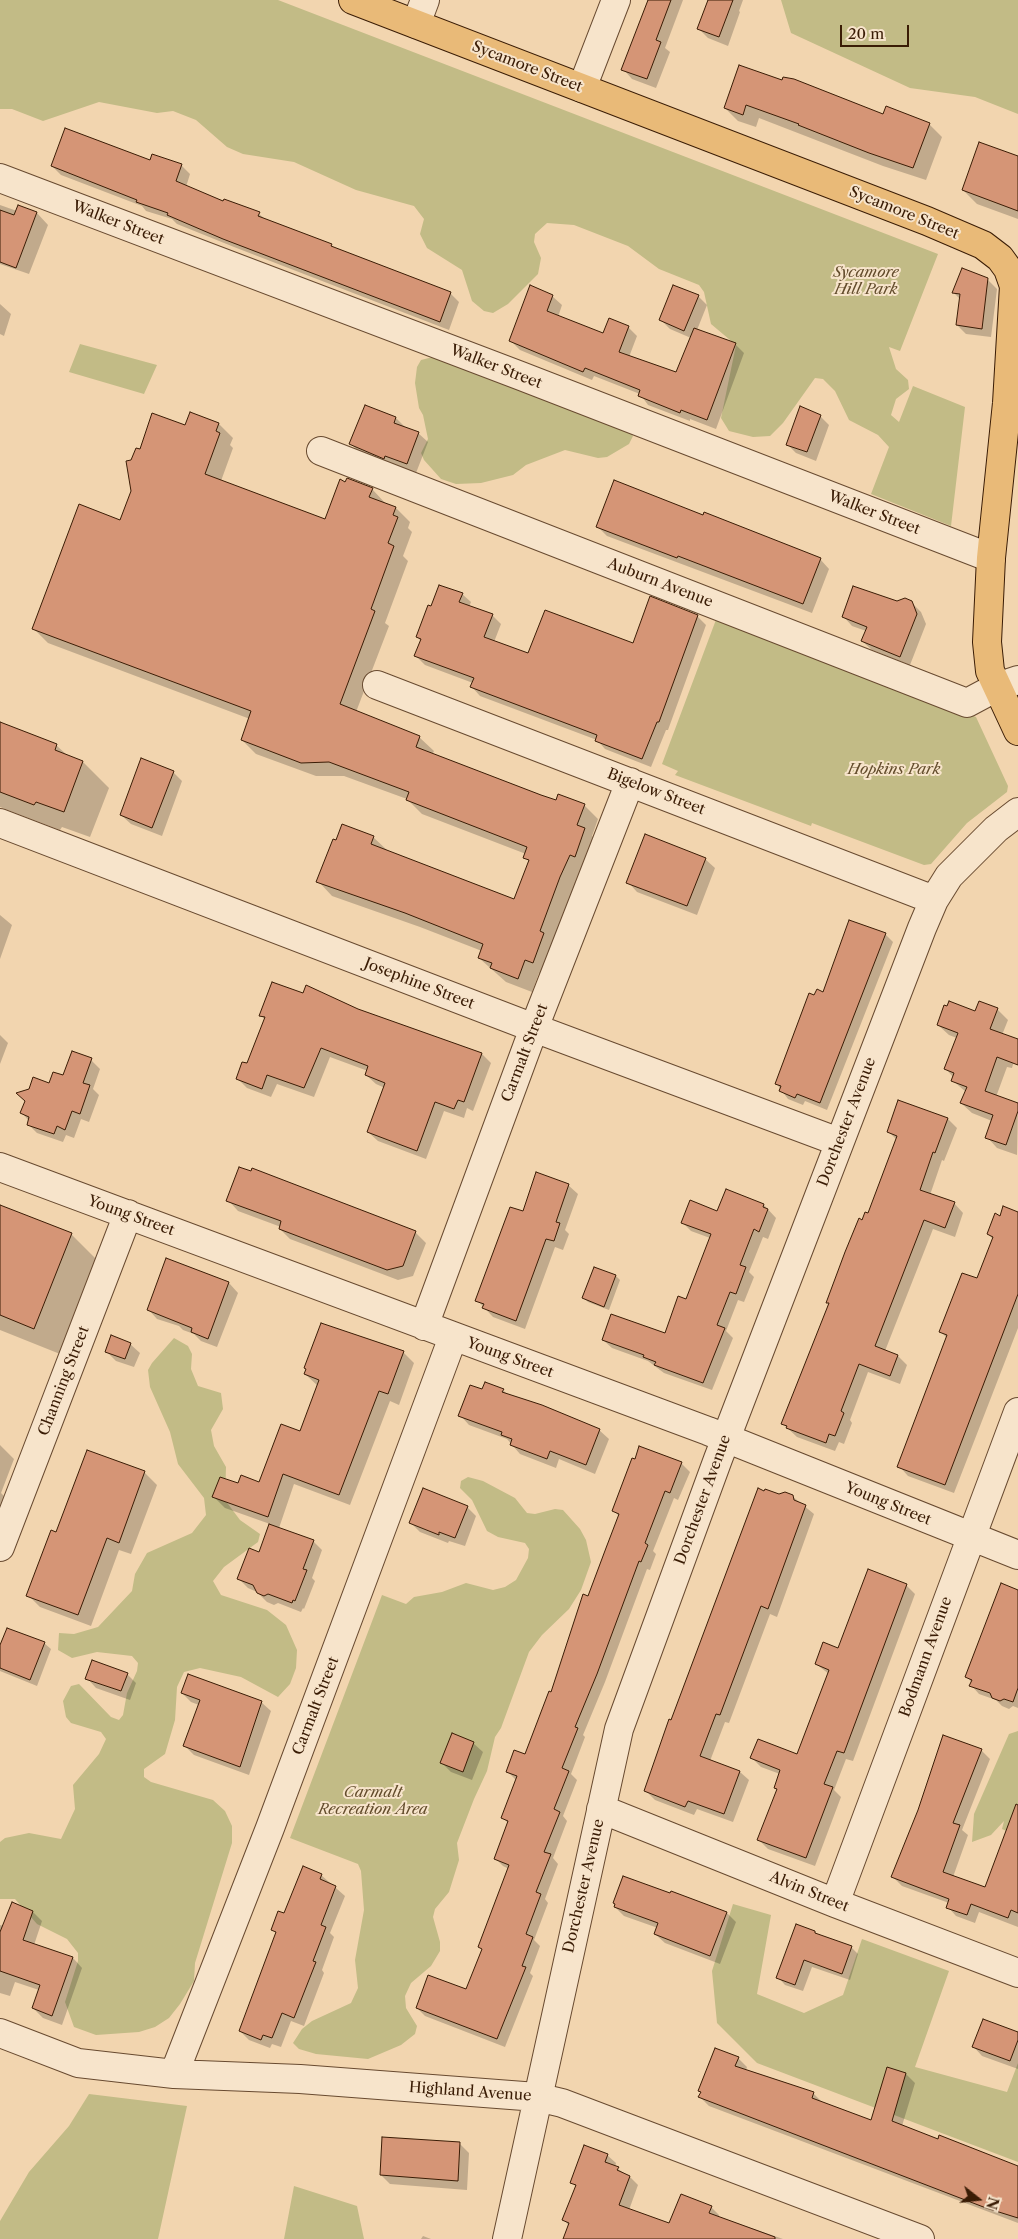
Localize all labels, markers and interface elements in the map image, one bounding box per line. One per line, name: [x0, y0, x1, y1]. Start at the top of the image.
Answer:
scale bar: [843, 15, 912, 47]
text: 20 m: [848, 24, 884, 43]
street label: Sycamore Street: [469, 38, 585, 96]
street label: Sycamore Street: [846, 183, 962, 243]
street label: Walker Street: [70, 197, 166, 249]
park label: Sycamore Hill Park: [833, 264, 899, 299]
street label: Walker Street: [448, 341, 544, 393]
street label: Walker Street: [826, 487, 922, 539]
street label: Auburn Avenue: [605, 555, 715, 611]
park label: Hopkins Park: [848, 761, 940, 779]
street label: Bigelow Street: [605, 765, 707, 819]
street label: Josephine Street: [361, 955, 477, 1013]
street label: Carmalt Street: [498, 1001, 552, 1105]
street label: Dorchester Avenue: [814, 1055, 880, 1189]
street label: Young Street: [85, 1192, 177, 1240]
street label: Channing Street: [35, 1324, 93, 1438]
street label: Young Street: [464, 1334, 556, 1382]
street label: Dorchester Avenue: [671, 1433, 735, 1567]
street label: Young Street: [842, 1479, 934, 1529]
street label: Bodmann Avenue: [896, 1594, 956, 1720]
street label: Carmalt Street: [289, 1654, 343, 1758]
park label: Carmalt Recreation Area: [318, 1784, 428, 1819]
street label: Dorchester Avenue: [560, 1817, 608, 1955]
street label: Alvin Street: [767, 1868, 851, 1916]
street label: Highland Avenue: [408, 2079, 532, 2105]
north arrow: [953, 2174, 1003, 2224]
text: N: [982, 2195, 1003, 2211]

